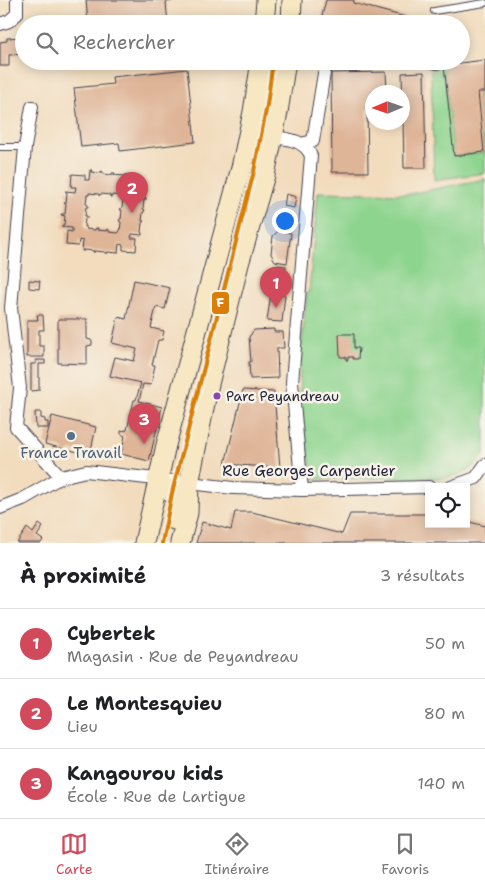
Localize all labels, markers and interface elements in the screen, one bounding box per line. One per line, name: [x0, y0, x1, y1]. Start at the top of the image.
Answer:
search box: [15, 15, 470, 70]
icon: search: [33, 29, 61, 57]
text: Rechercher: [73, 30, 176, 55]
north arrow: [365, 85, 410, 130]
pin: 2: [116, 172, 148, 213]
your location: [272, 208, 298, 234]
pin: 1: [260, 267, 292, 308]
line badge: F: [211, 291, 230, 315]
text: F: [216, 293, 224, 311]
place label: Parc Peyandreau: [226, 387, 339, 405]
marker: Parc Peyandreau: [212, 391, 222, 401]
pin: 3: [128, 403, 160, 444]
marker: France Travail: [65, 430, 77, 442]
place label: France Travail: [20, 443, 122, 463]
street label: Rue Georges Carpentier: [222, 461, 396, 481]
map controls: [425, 483, 470, 528]
button: locate: [425, 483, 470, 528]
text: À proximité: [20, 562, 146, 590]
text: 3 résultats: [380, 565, 465, 586]
text: Cybertek: [67, 621, 156, 646]
text: 1: [32, 633, 40, 654]
text: 50 m: [425, 633, 465, 654]
text: Magasin · Rue de Peyandreau: [67, 646, 298, 667]
text: Le Montesquieu: [67, 691, 222, 716]
text: 2: [30, 703, 42, 724]
text: 80 m: [424, 703, 465, 724]
text: Lieu: [67, 716, 98, 737]
text: Kangourou kids: [67, 761, 224, 786]
text: 3: [30, 773, 42, 794]
text: 140 m: [418, 773, 465, 794]
text: École · Rue de Lartigue: [67, 786, 246, 807]
tab: Carte: [56, 830, 93, 878]
tab: Itinéraire: [204, 830, 270, 878]
tab: Favoris: [381, 830, 429, 878]

